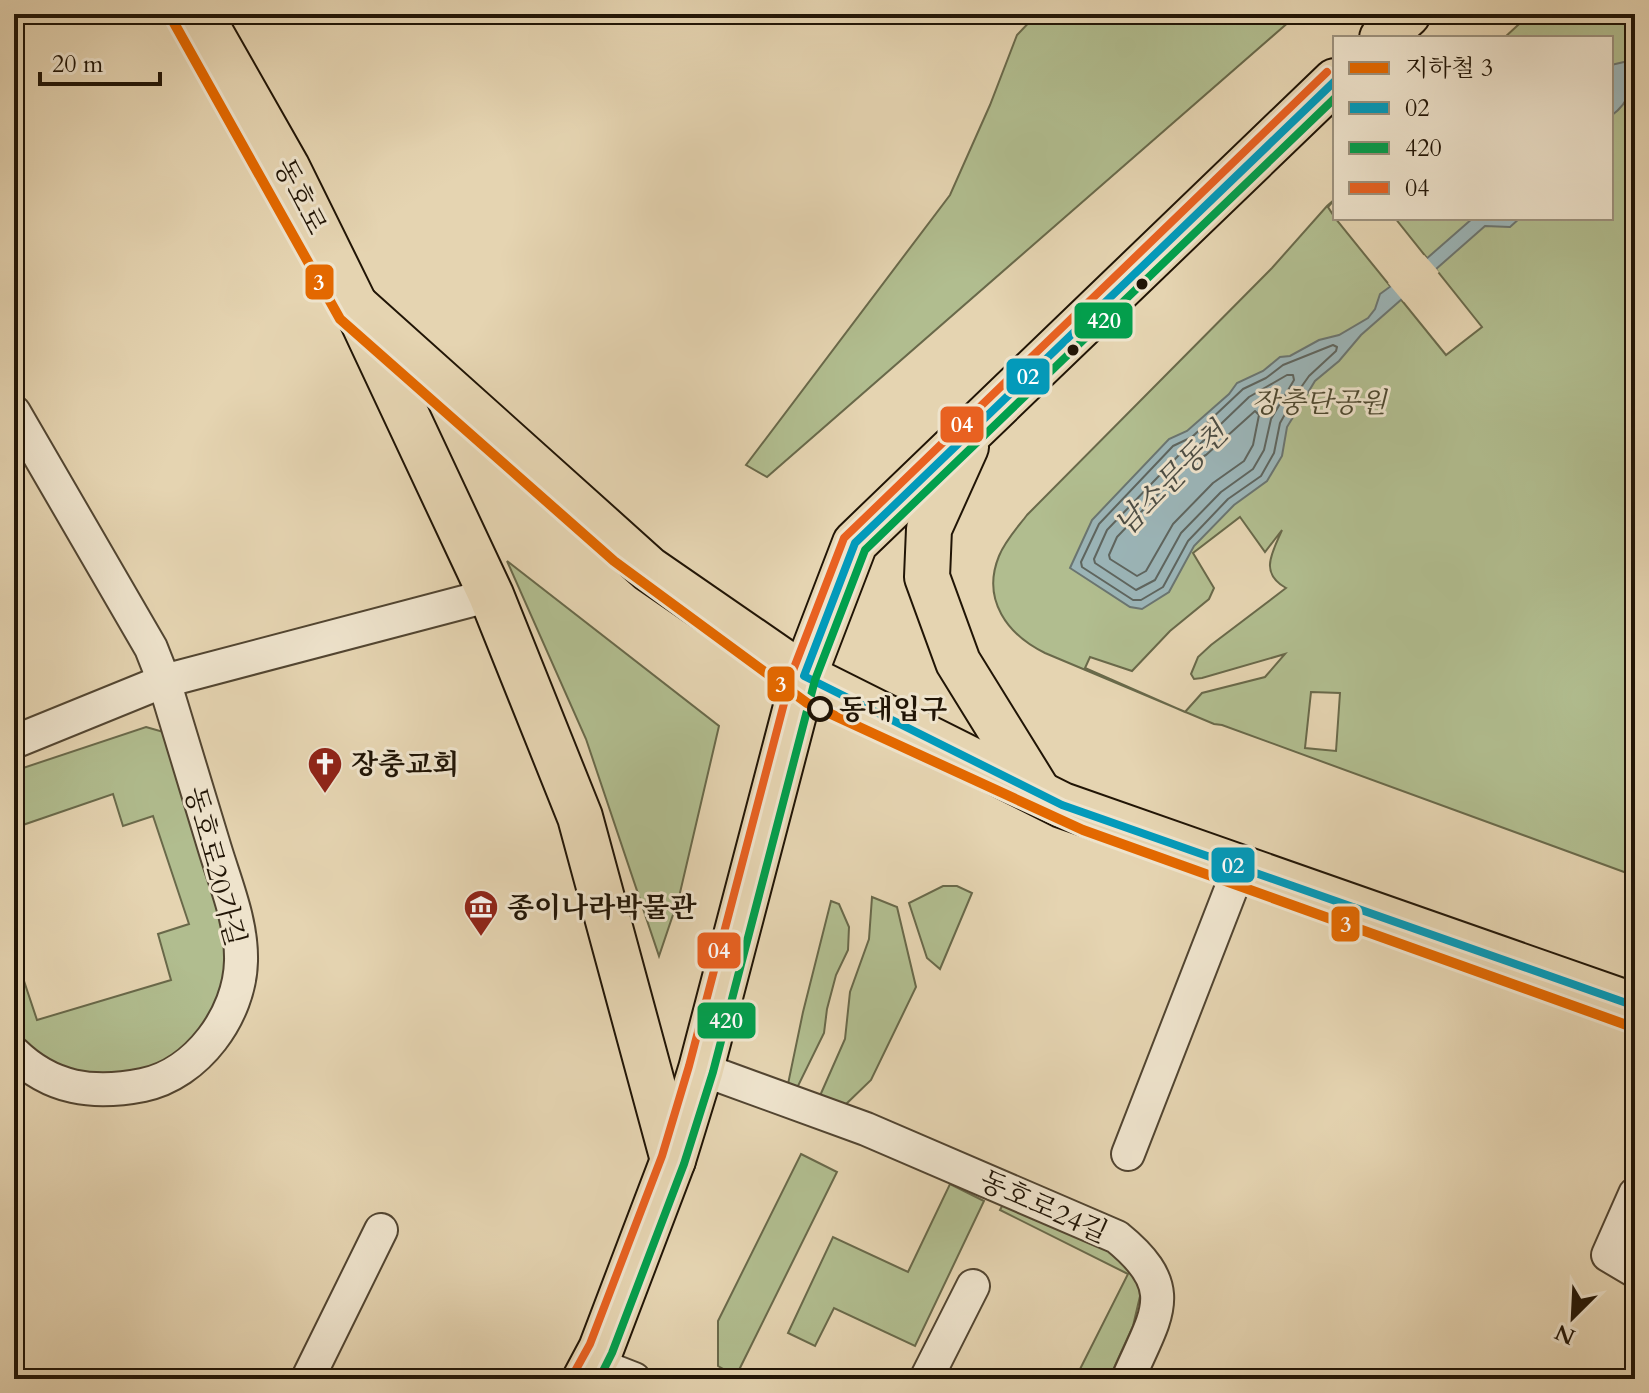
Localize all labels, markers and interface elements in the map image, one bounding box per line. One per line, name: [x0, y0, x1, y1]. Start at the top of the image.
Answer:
scale bar: [40, 36, 160, 86]
legend: [1333, 36, 1613, 220]
text: 20 m: [52, 48, 104, 81]
text: 지하철 3: [1405, 52, 1493, 85]
text: 02: [1405, 92, 1430, 125]
text: 420: [1405, 132, 1442, 165]
street label: 동호로: [265, 152, 335, 241]
text: 04: [1405, 172, 1430, 205]
line badge: 3: [304, 263, 335, 301]
text: 3: [313, 268, 325, 298]
unlabelled marker: [1134, 276, 1150, 292]
line badge: 420: [1073, 301, 1134, 340]
text: 420: [1087, 306, 1121, 336]
unlabelled marker: [1065, 342, 1081, 358]
line badge: 02: [1005, 357, 1051, 396]
text: 02: [1017, 362, 1039, 392]
park label: 장충단공원: [1251, 384, 1389, 422]
line badge: 04: [939, 405, 985, 444]
text: 04: [951, 410, 973, 440]
water label: 남소문동천: [1106, 412, 1239, 545]
line badge: 3: [766, 665, 796, 703]
text: 3: [775, 670, 787, 700]
place label: 동대입구: [839, 691, 947, 729]
marker: 동대입구: [808, 697, 832, 721]
church icon: 장충교회: [306, 745, 344, 795]
place label: 장충교회: [351, 746, 459, 784]
street label: 동호로20가길: [175, 782, 255, 950]
line badge: 02: [1210, 846, 1256, 884]
text: 02: [1222, 851, 1244, 881]
museum icon: 종이나라박물관: [462, 888, 500, 938]
place label: 종이나라박물관: [507, 889, 697, 927]
line badge: 3: [1330, 905, 1361, 943]
text: 3: [1340, 910, 1352, 940]
line badge: 04: [696, 931, 742, 970]
text: 04: [708, 936, 730, 966]
line badge: 420: [696, 1001, 757, 1040]
text: 420: [709, 1006, 743, 1036]
street label: 동호로24길: [973, 1162, 1114, 1252]
north arrow: [1533, 1277, 1613, 1357]
text: N: [1550, 1317, 1580, 1352]

